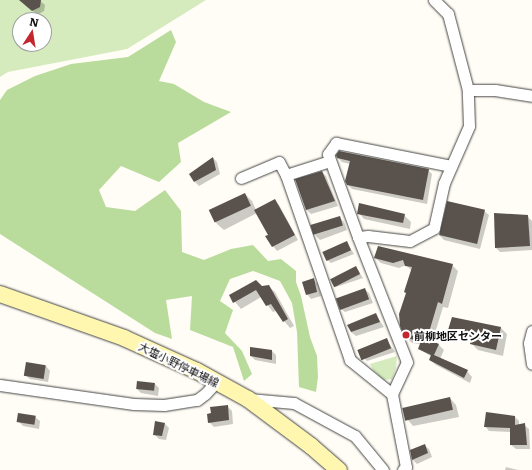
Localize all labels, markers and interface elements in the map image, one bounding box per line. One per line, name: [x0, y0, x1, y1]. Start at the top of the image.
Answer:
north arrow: [12, 12, 52, 52]
text: N: [28, 12, 40, 30]
place label: 前柳地区センター: [414, 328, 502, 342]
marker: 前柳地区センター: [401, 330, 411, 340]
street label: 大塩小野停車場線: [137, 339, 221, 389]

